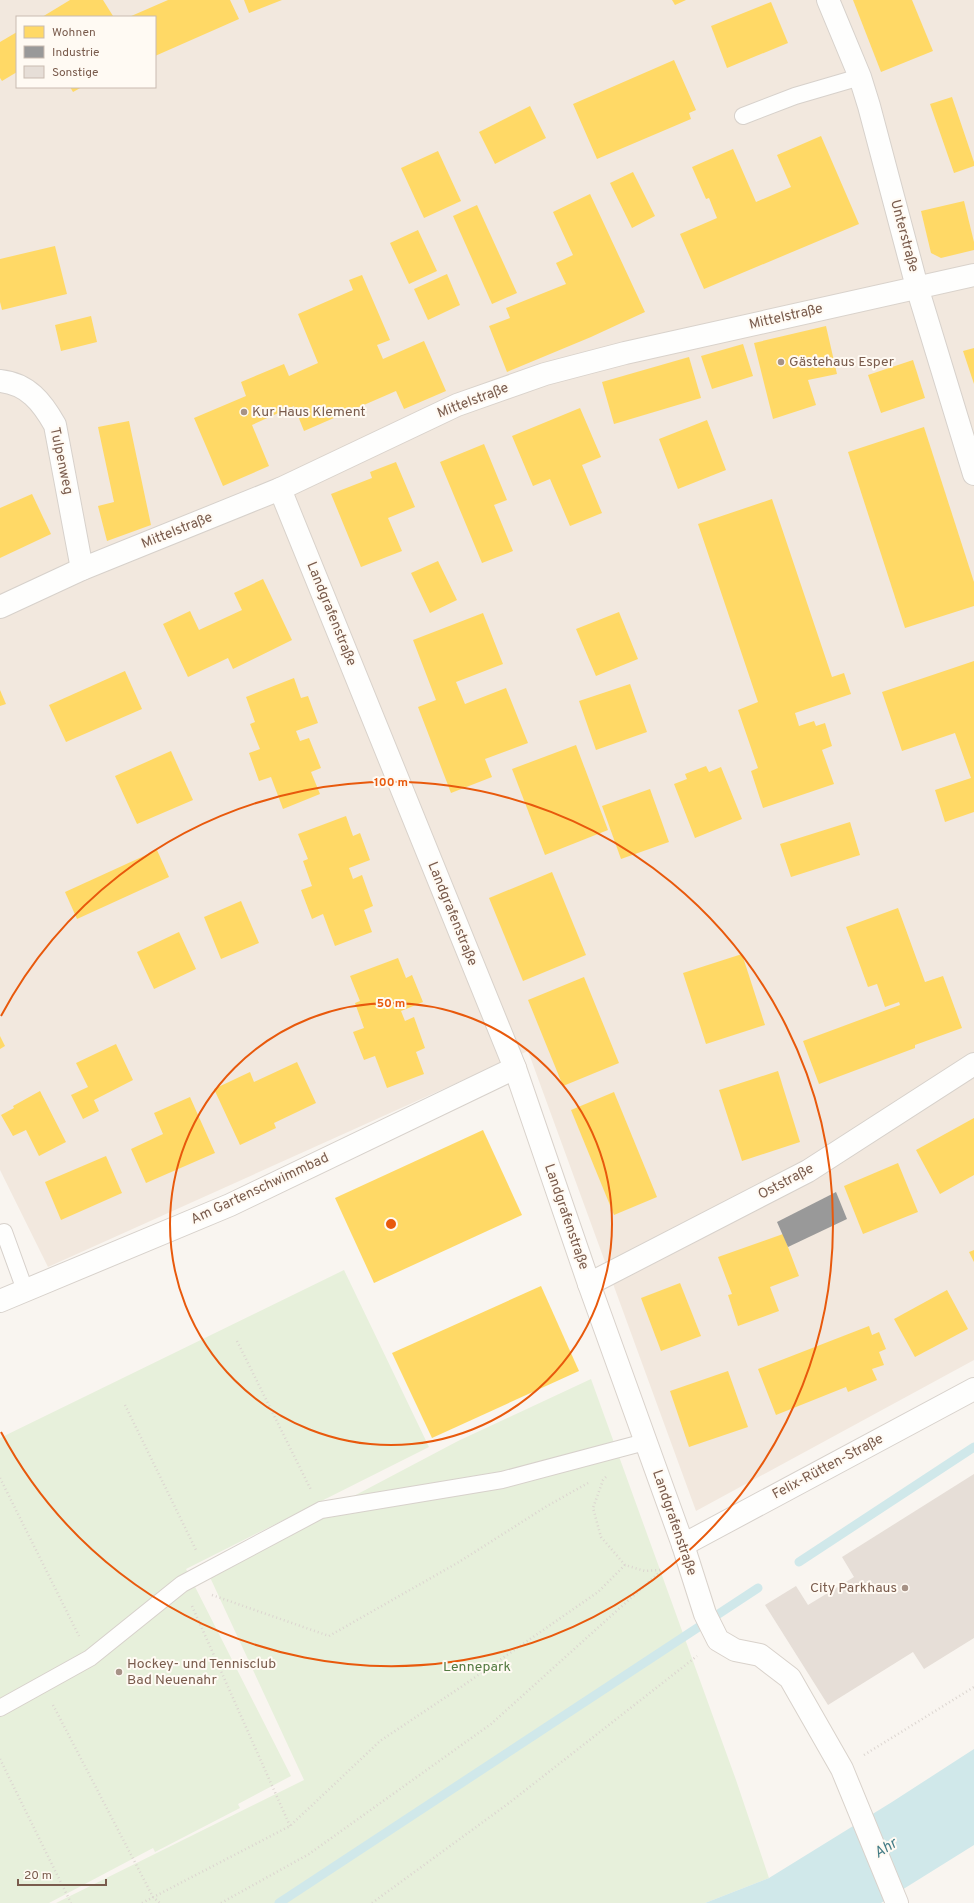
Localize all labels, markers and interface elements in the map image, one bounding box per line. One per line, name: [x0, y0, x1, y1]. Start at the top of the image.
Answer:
legend: [16, 16, 156, 88]
text: Wohnen: [52, 25, 96, 41]
text: Industrie: [52, 45, 100, 61]
text: Sonstige: [52, 65, 98, 81]
street label: Unterstraße: [886, 198, 922, 274]
street label: Mittelstraße: [747, 300, 825, 334]
place label: Gästehaus Esper: [789, 354, 895, 371]
marker: Gästehaus Esper: [776, 357, 786, 367]
street label: Mittelstraße: [435, 380, 511, 422]
place label: Kur Haus Klement: [252, 404, 366, 421]
marker: Kur Haus Klement: [239, 407, 249, 417]
street label: Tulpenweg: [46, 426, 76, 496]
street label: Mittelstraße: [139, 509, 215, 553]
street label: Landgrafenstraße: [302, 560, 360, 668]
text: 100 m: [374, 775, 408, 791]
street label: Landgrafenstraße: [423, 860, 481, 968]
text: 50 m: [377, 996, 405, 1012]
street label: Am Gartenschwimmbad: [188, 1150, 332, 1228]
street label: Oststraße: [755, 1160, 817, 1204]
street label: Landgrafenstraße: [540, 1162, 592, 1272]
centre of rings: [384, 1217, 398, 1231]
street label: Felix-Rütten-Straße: [770, 1431, 886, 1503]
street label: Landgrafenstraße: [648, 1468, 700, 1578]
place label: City Parkhaus: [810, 1580, 897, 1597]
marker: City Parkhaus: [900, 1583, 910, 1593]
place label: Hockey- und Tennisclub Bad Neuenahr: [127, 1656, 276, 1689]
park label: Lennepark: [443, 1659, 511, 1676]
marker: Hockey- und Tennisclub Bad Neuenahr: [114, 1667, 124, 1677]
water label: Ahr: [871, 1834, 902, 1863]
scale bar: [18, 1861, 106, 1887]
text: 20 m: [24, 1868, 52, 1884]

